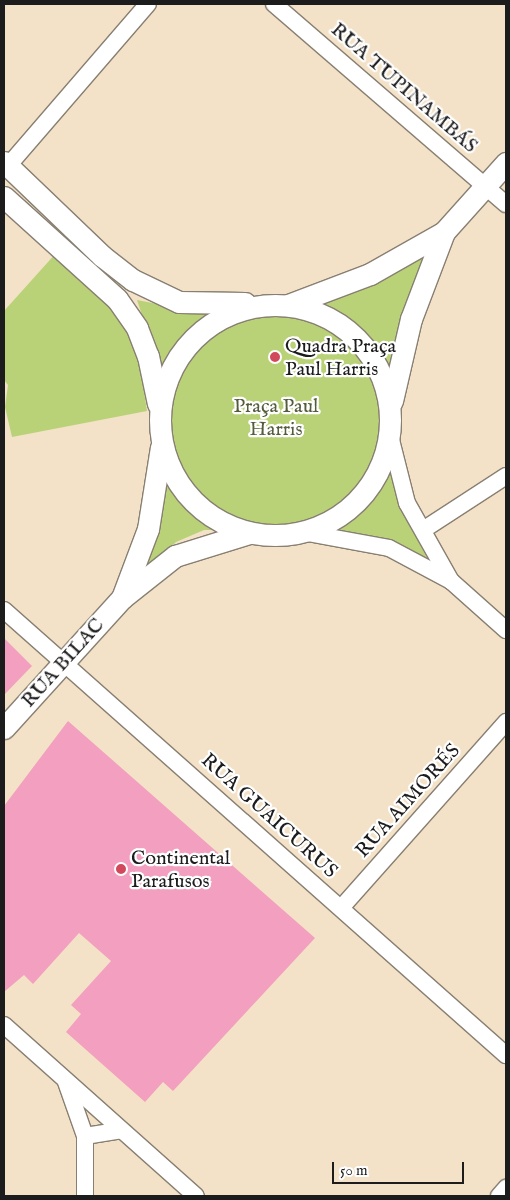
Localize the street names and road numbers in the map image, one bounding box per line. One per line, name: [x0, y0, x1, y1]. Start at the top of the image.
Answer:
street label: RUA TUPINAMBÁS: [326, 18, 482, 158]
street label: RUA BILAC: [17, 613, 109, 713]
street label: RUA AIMORÉS: [351, 739, 465, 863]
street label: RUA GUAICURUS: [196, 749, 342, 883]

